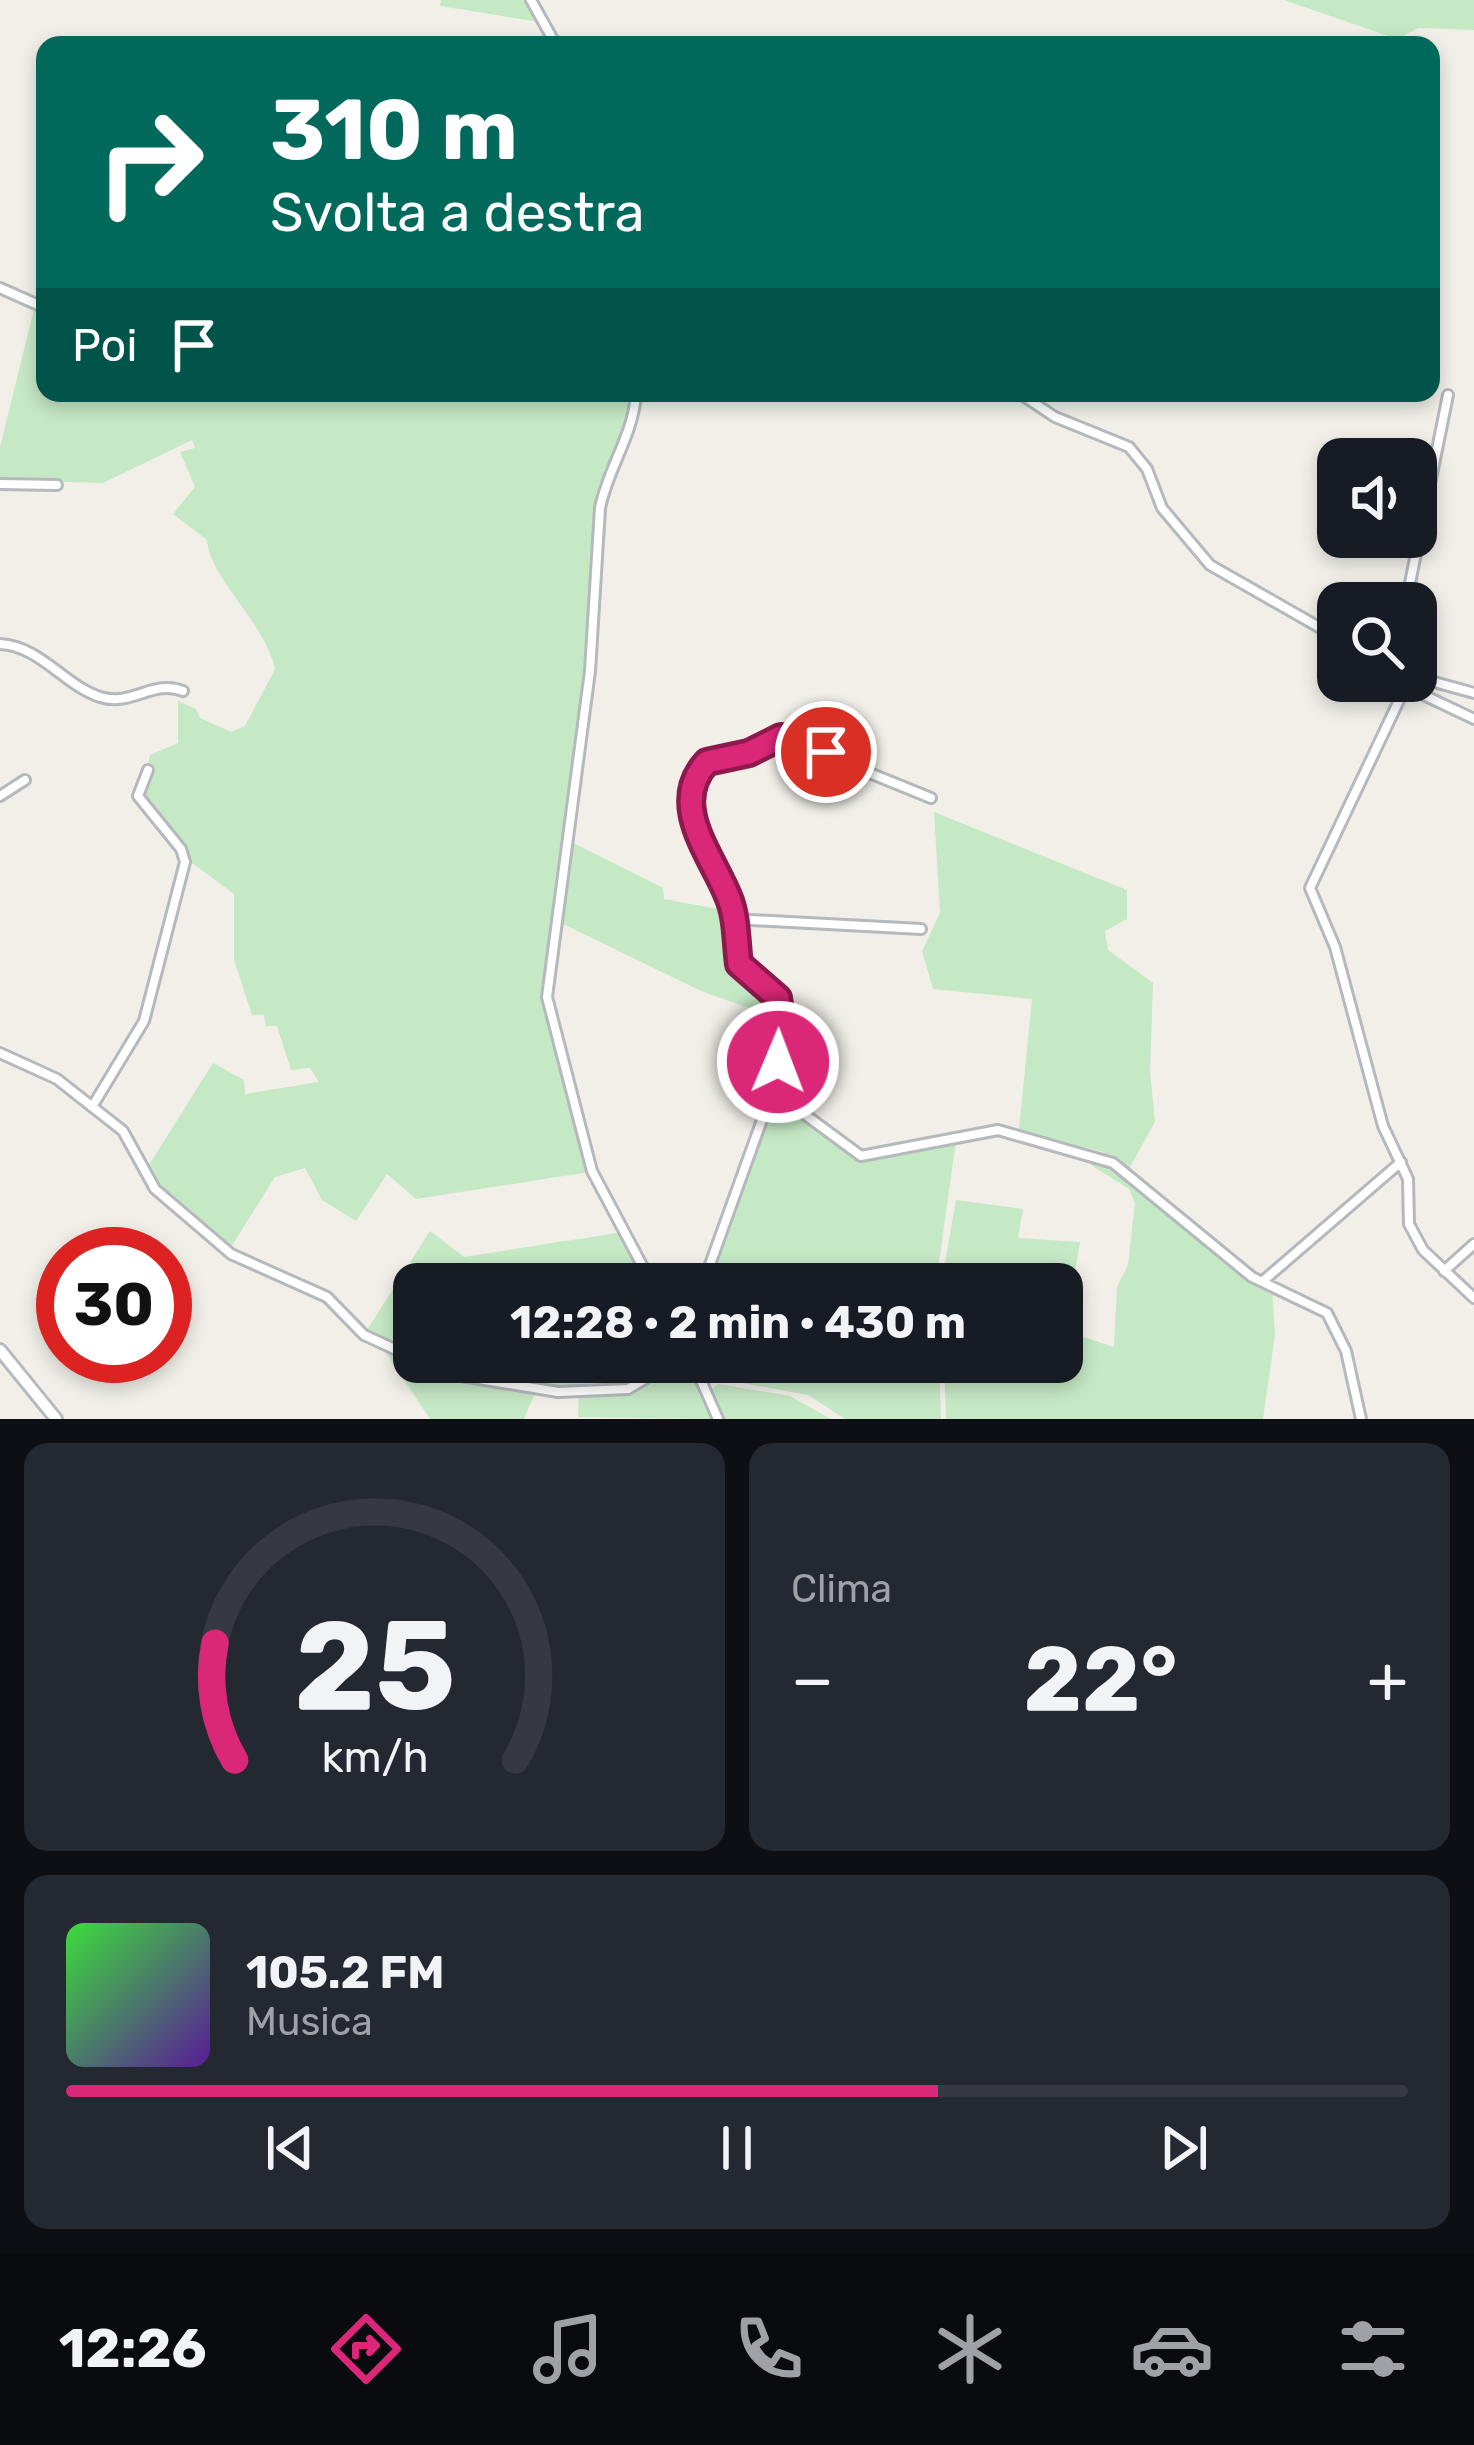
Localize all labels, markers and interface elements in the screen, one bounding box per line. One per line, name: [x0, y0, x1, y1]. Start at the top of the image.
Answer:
text: 310 m: [270, 80, 518, 180]
icon: right: [72, 84, 228, 240]
text: Svolta a destra: [270, 181, 644, 245]
icon: arrive: [161, 312, 227, 378]
text: Poi: [72, 319, 137, 372]
map controls: [1317, 438, 1437, 702]
button: sound: [1317, 438, 1437, 558]
button: search: [1317, 582, 1437, 702]
pin: [775, 701, 877, 803]
icon: arrive: [793, 719, 859, 785]
position arrow: [715, 999, 841, 1125]
speed limit sign: 30: [36, 1227, 192, 1383]
text: 12:28 · 2 min · 430 m: [510, 1296, 966, 1349]
text: Clima: [791, 1566, 892, 1612]
text: 25: [294, 1592, 455, 1740]
text: 22°: [1023, 1626, 1177, 1733]
text: −: [791, 1640, 834, 1719]
text: +: [1367, 1640, 1408, 1719]
text: km/h: [321, 1732, 428, 1783]
text: 105.2 FM: [246, 1946, 445, 1999]
text: Musica: [246, 1999, 373, 2045]
icon: previous: [257, 2115, 323, 2181]
icon: pause: [704, 2115, 770, 2181]
icon: next: [1151, 2115, 1217, 2181]
icon: directions: [324, 2307, 408, 2391]
icon: music: [526, 2307, 610, 2391]
icon: phone: [727, 2307, 811, 2391]
icon: climate: [928, 2307, 1012, 2391]
icon: car: [1130, 2307, 1214, 2391]
icon: filters: [1331, 2307, 1415, 2391]
text: 12:26: [59, 2317, 207, 2381]

